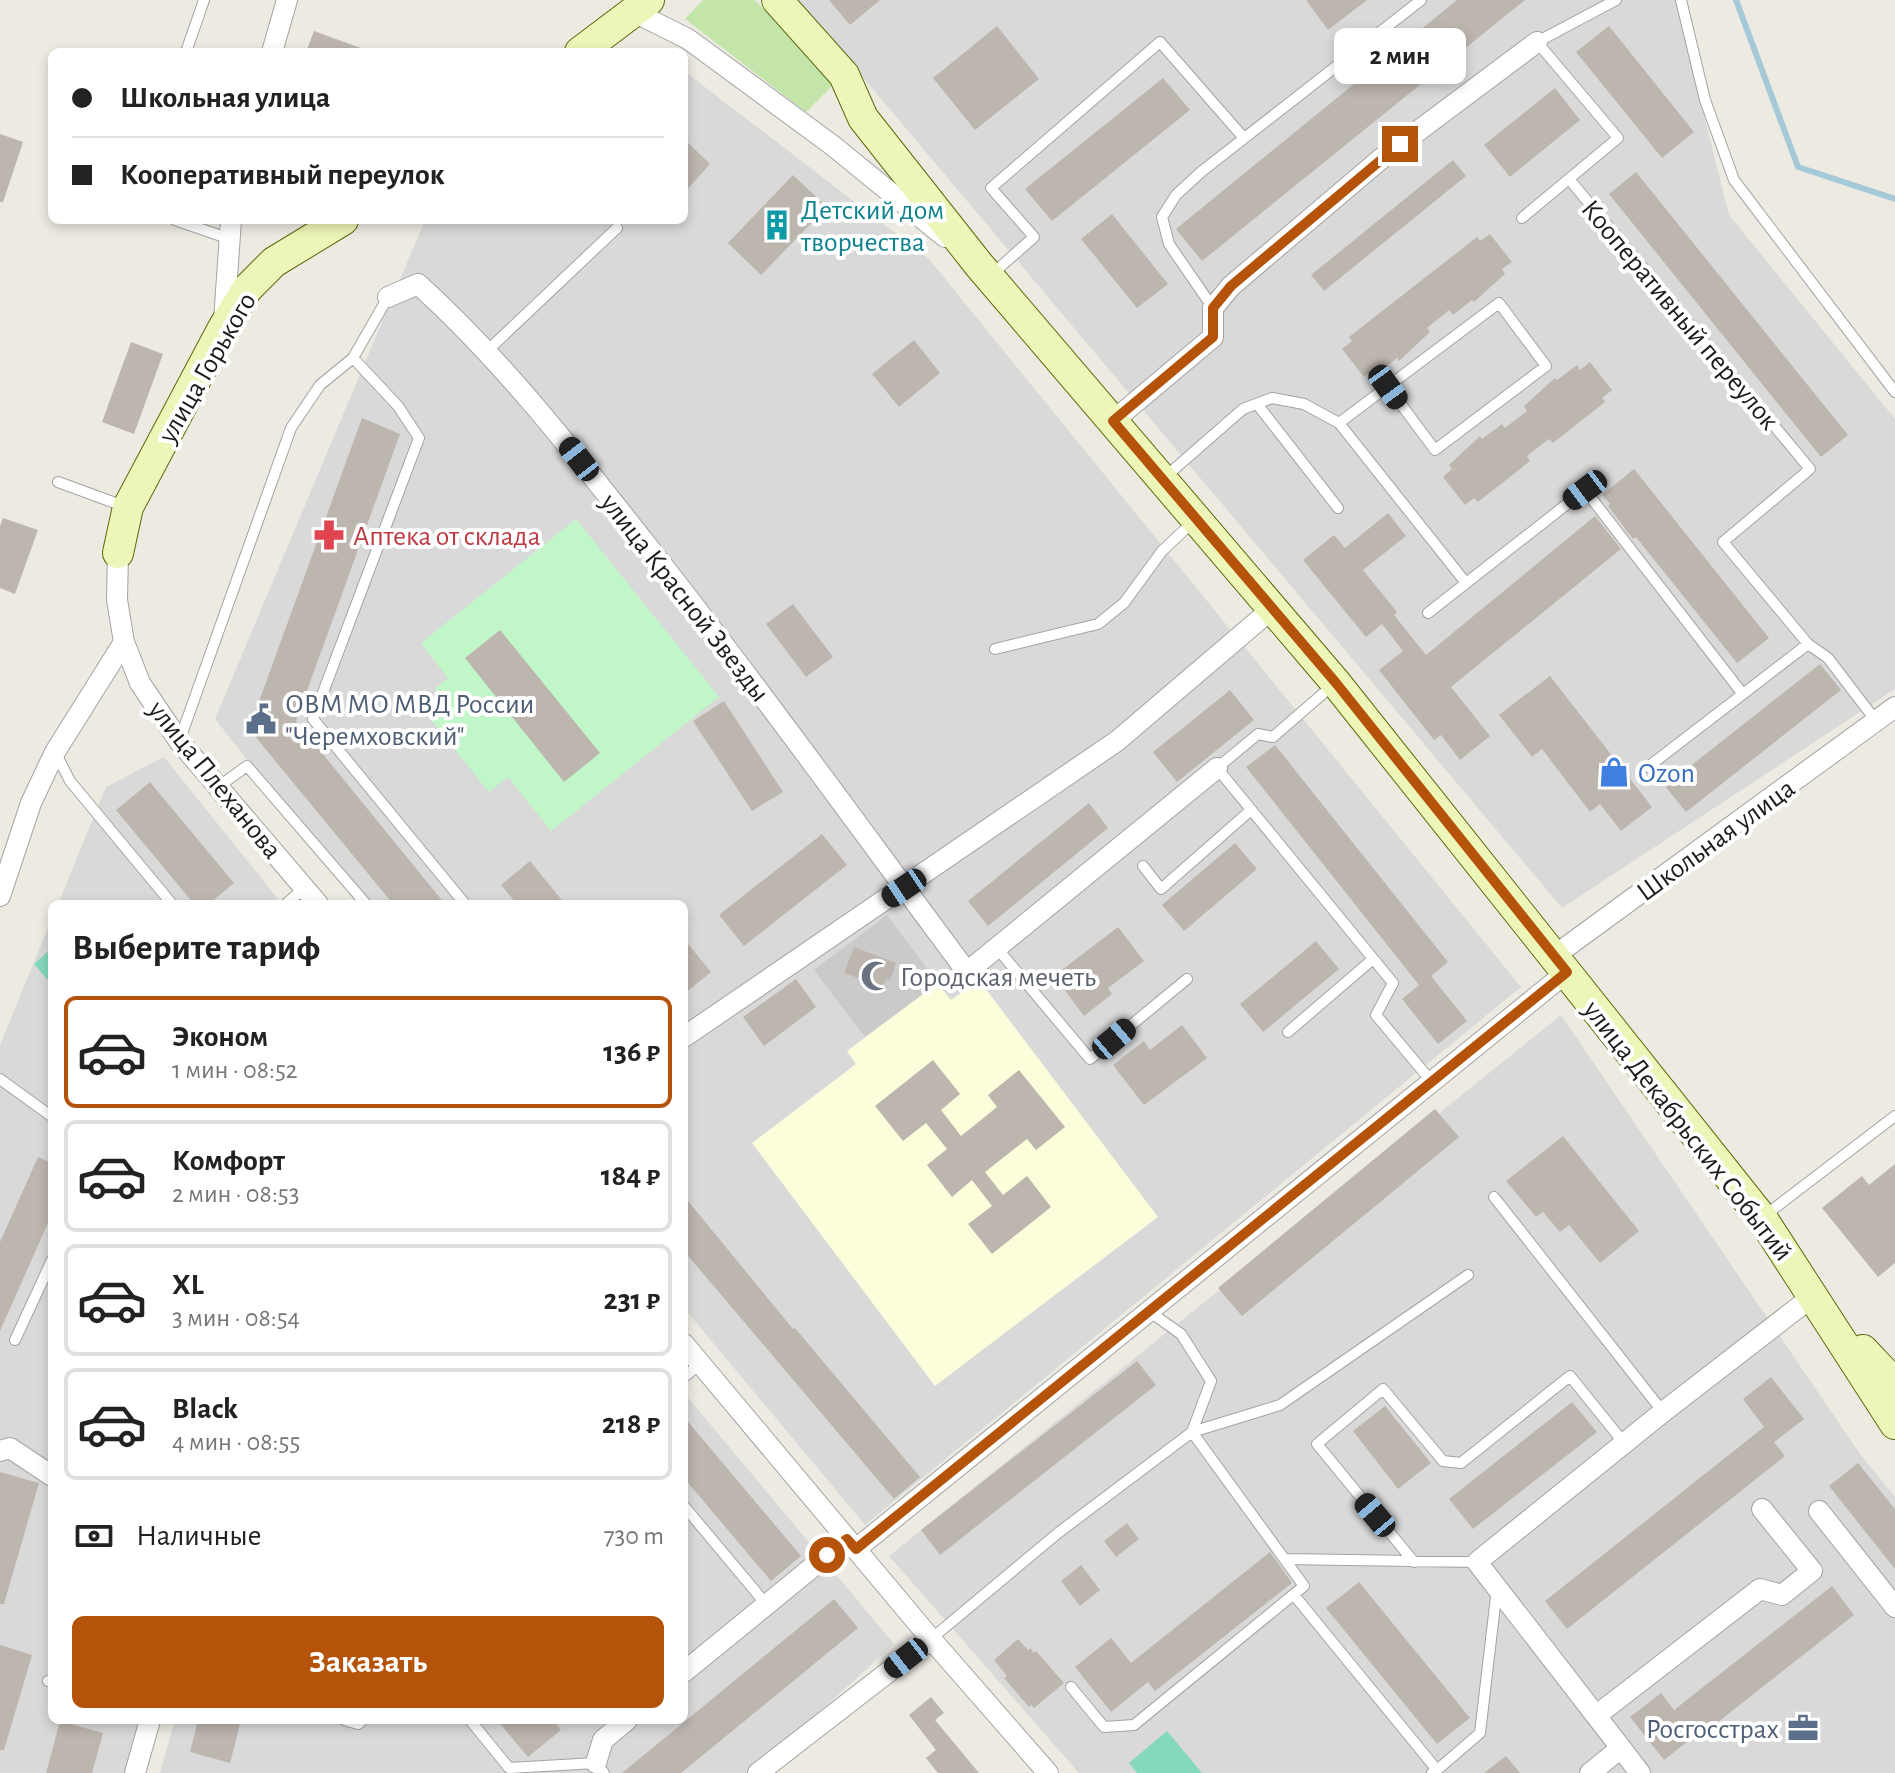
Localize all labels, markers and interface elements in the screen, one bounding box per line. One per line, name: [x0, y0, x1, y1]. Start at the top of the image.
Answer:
callout: 2 мин: [1334, 28, 1466, 84]
text: 2 мин: [1370, 43, 1430, 69]
text: Школьная улица: [120, 83, 330, 113]
route end: [1382, 126, 1418, 162]
text: Кооперативный переулок: [120, 160, 445, 190]
street label: Кооперативный переулок: [1575, 195, 1784, 436]
place label: Детский дом творчества: [800, 197, 944, 257]
building icon: Детский дом творчества: [760, 208, 794, 242]
street label: улица Горького: [153, 288, 262, 449]
car: [1364, 361, 1412, 413]
car: [555, 433, 603, 485]
car: [1559, 466, 1611, 514]
street label: улица Красной Звезды: [594, 488, 774, 707]
pharmacy icon: Аптека от склада: [312, 518, 346, 552]
place label: Аптека от склада: [353, 523, 541, 551]
place label: ОВМ МО МВД России "Черемховский": [285, 691, 534, 751]
street label: улица Плеханова: [142, 695, 287, 865]
public building icon: ОВМ МО МВД России "Черемховский": [244, 702, 278, 736]
shop icon: Ozon: [1597, 755, 1631, 789]
place label: Ozon: [1638, 760, 1695, 788]
street label: Школьная улица: [1632, 774, 1800, 907]
car: [877, 865, 931, 911]
text: Выберите тариф: [72, 930, 320, 966]
mosque icon: Городская мечеть: [859, 959, 893, 993]
place label: Городская мечеть: [900, 964, 1096, 992]
street label: улица Декабрьских Событий: [1577, 995, 1797, 1267]
car: [1088, 1014, 1140, 1064]
icon: car: [76, 1016, 148, 1088]
text: Эконом: [172, 1022, 268, 1052]
text: 136 ₽: [603, 1037, 660, 1067]
text: 1 мин · 08:52: [172, 1057, 298, 1083]
icon: car: [76, 1140, 148, 1212]
text: Комфорт: [172, 1146, 285, 1176]
text: 184 ₽: [601, 1161, 660, 1191]
text: 2 мин · 08:53: [172, 1181, 299, 1207]
icon: car: [76, 1264, 148, 1336]
text: XL: [172, 1270, 204, 1300]
text: 231 ₽: [604, 1285, 660, 1315]
text: 3 мин · 08:54: [172, 1305, 300, 1331]
icon: car: [76, 1388, 148, 1460]
text: Black: [172, 1394, 238, 1424]
text: 218 ₽: [602, 1409, 660, 1439]
text: 4 мин · 08:55: [172, 1429, 300, 1455]
car: [1350, 1489, 1400, 1541]
icon: cash: [72, 1514, 116, 1558]
text: Наличные: [136, 1521, 262, 1551]
text: 730 m: [604, 1523, 664, 1549]
route start: [809, 1537, 845, 1573]
button: Заказать: [72, 1616, 664, 1708]
car: [880, 1634, 932, 1682]
office icon: Росгосстрах: [1786, 1711, 1820, 1745]
place label: Росгосстрах: [1646, 1716, 1779, 1744]

